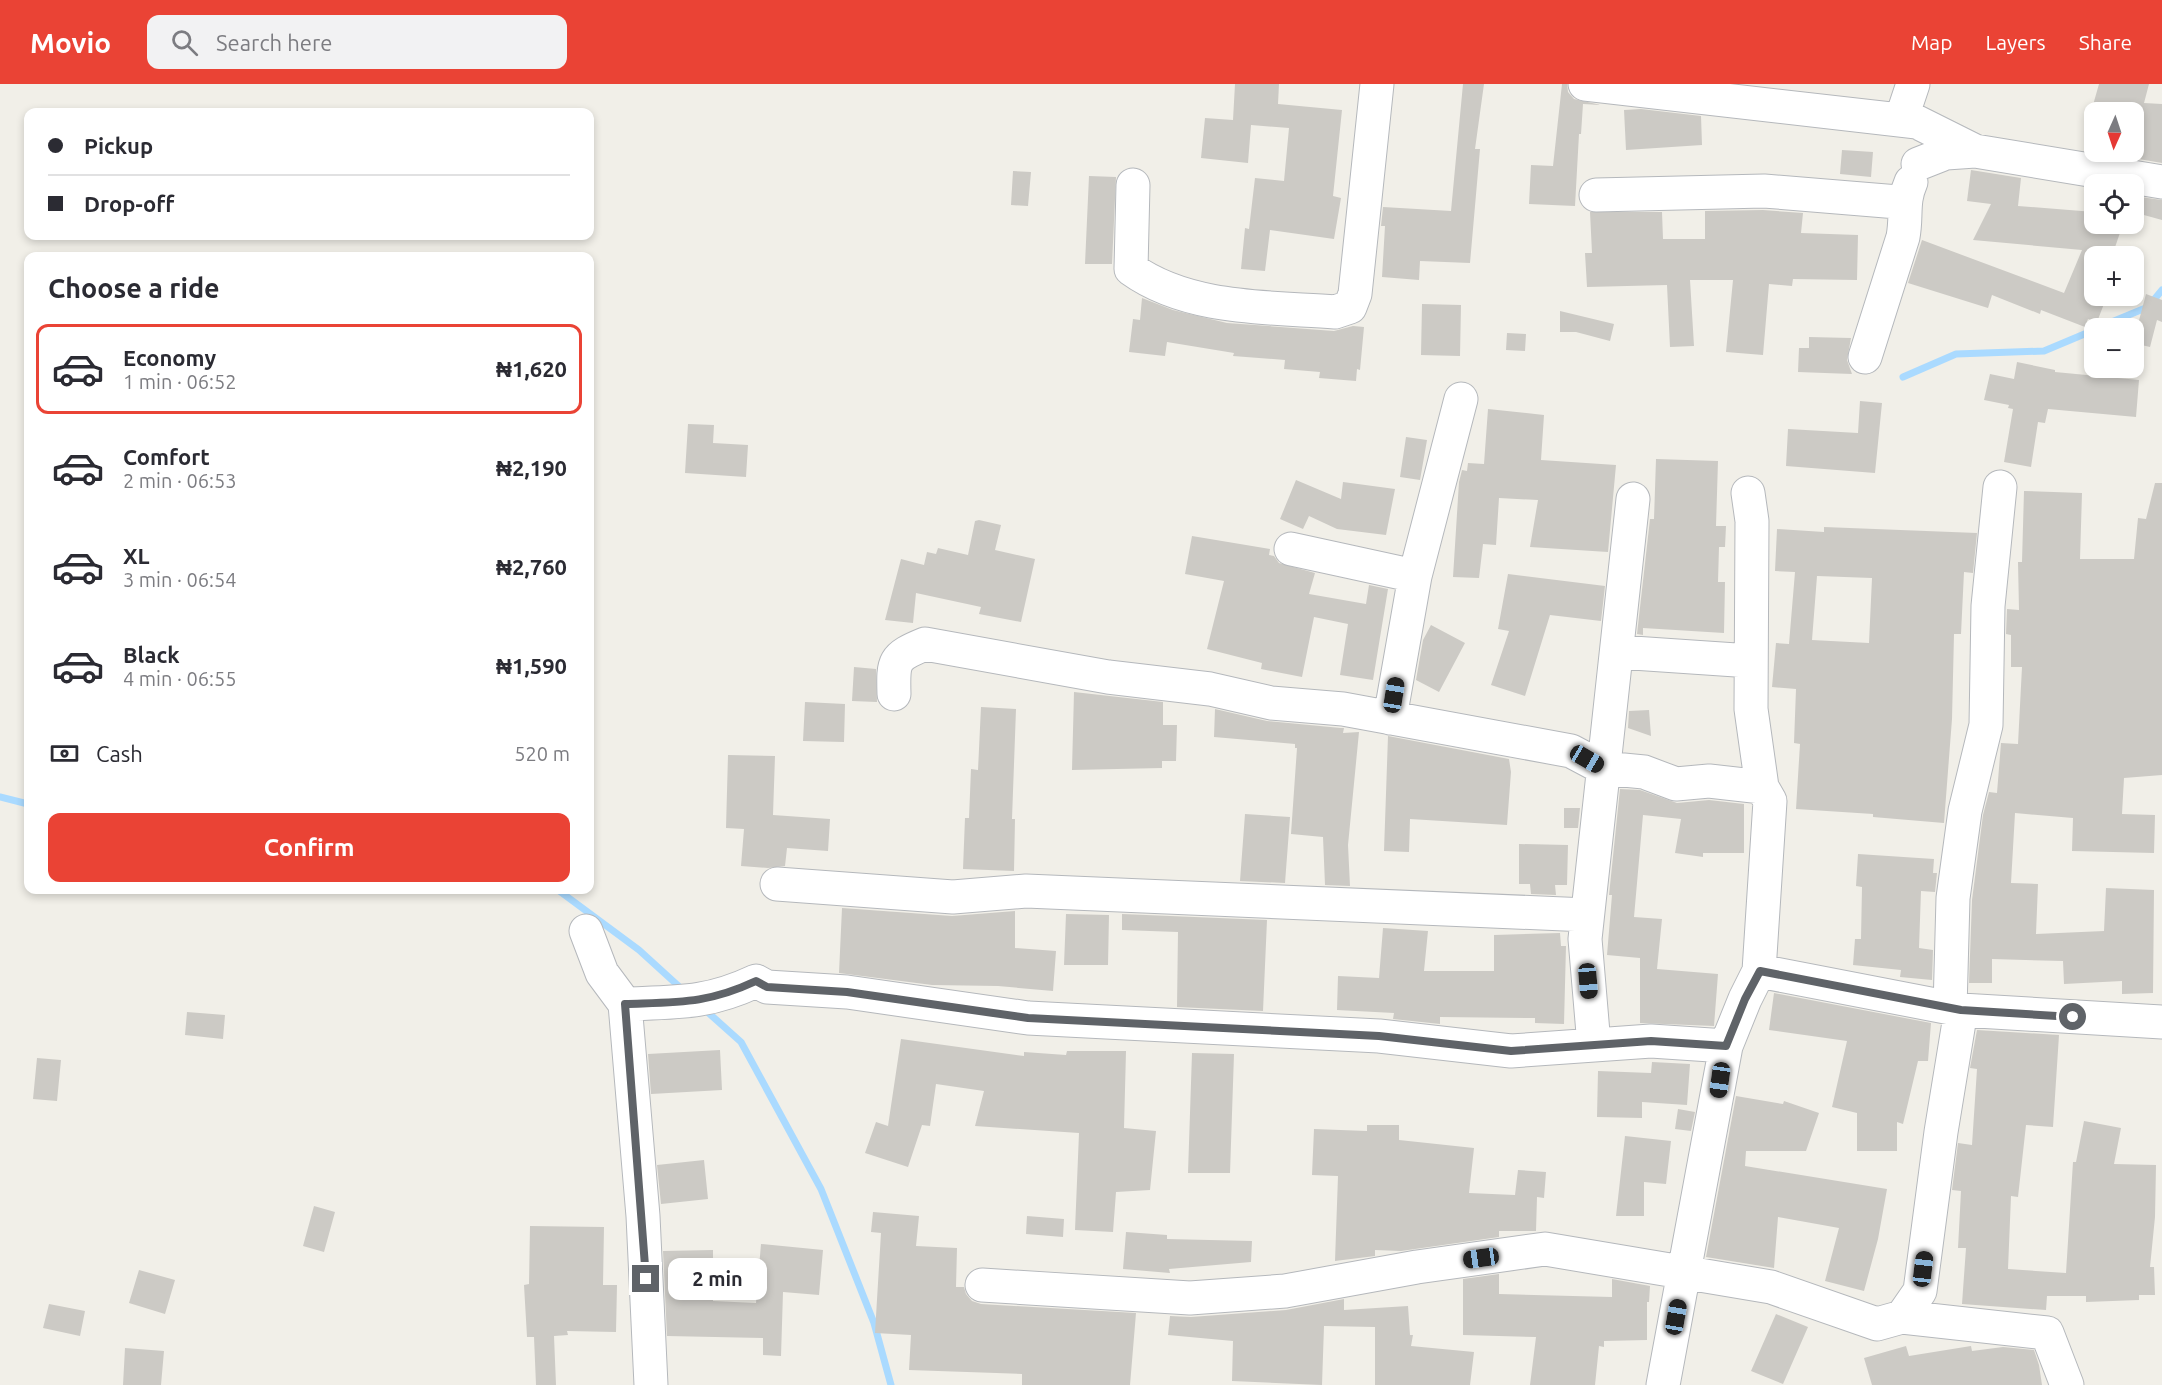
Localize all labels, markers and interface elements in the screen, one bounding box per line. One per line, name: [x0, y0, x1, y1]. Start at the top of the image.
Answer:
search box: [147, 15, 567, 69]
icon: search: [168, 26, 201, 59]
text: Movio: [30, 27, 111, 58]
text: Search here: [216, 30, 332, 55]
text: Map: [1911, 30, 1952, 54]
text: Layers: [1985, 30, 2046, 54]
text: Share: [2079, 30, 2132, 54]
north arrow: [2084, 102, 2144, 162]
map controls: [2084, 102, 2144, 378]
text: Pickup: [84, 133, 153, 158]
button: locate: [2084, 174, 2144, 234]
text: Drop-off: [84, 191, 174, 216]
button: +: [2084, 246, 2144, 306]
text: Choose a ride: [48, 273, 220, 303]
button: −: [2084, 318, 2144, 378]
icon: car: [51, 342, 105, 396]
text: Economy: [123, 345, 216, 370]
text: ₦1,620: [496, 356, 567, 381]
text: 1 min · 06:52: [123, 370, 237, 393]
icon: car: [51, 441, 105, 495]
text: Comfort: [123, 444, 210, 469]
text: ₦2,190: [496, 455, 567, 480]
text: 2 min · 06:53: [123, 469, 237, 492]
icon: car: [51, 540, 105, 594]
text: XL: [123, 543, 150, 568]
text: ₦2,760: [496, 554, 567, 579]
text: 3 min · 06:54: [123, 568, 237, 591]
icon: car: [51, 639, 105, 693]
text: Black: [123, 642, 180, 667]
text: ₦1,590: [496, 653, 567, 678]
text: 4 min · 06:55: [123, 667, 237, 690]
car: [1382, 676, 1406, 714]
icon: cash: [48, 737, 81, 770]
text: Cash: [96, 741, 143, 766]
text: 520 m: [514, 742, 570, 765]
car: [1567, 742, 1607, 776]
button: Confirm: [48, 813, 570, 882]
car: [1577, 962, 1599, 1000]
route start: [2059, 1003, 2086, 1030]
car: [1709, 1061, 1731, 1099]
car: [1462, 1247, 1500, 1269]
car: [1912, 1250, 1934, 1288]
callout: 2 min: [667, 1258, 766, 1300]
route end: [632, 1265, 659, 1292]
text: 2 min: [692, 1267, 743, 1290]
car: [1664, 1298, 1688, 1336]

